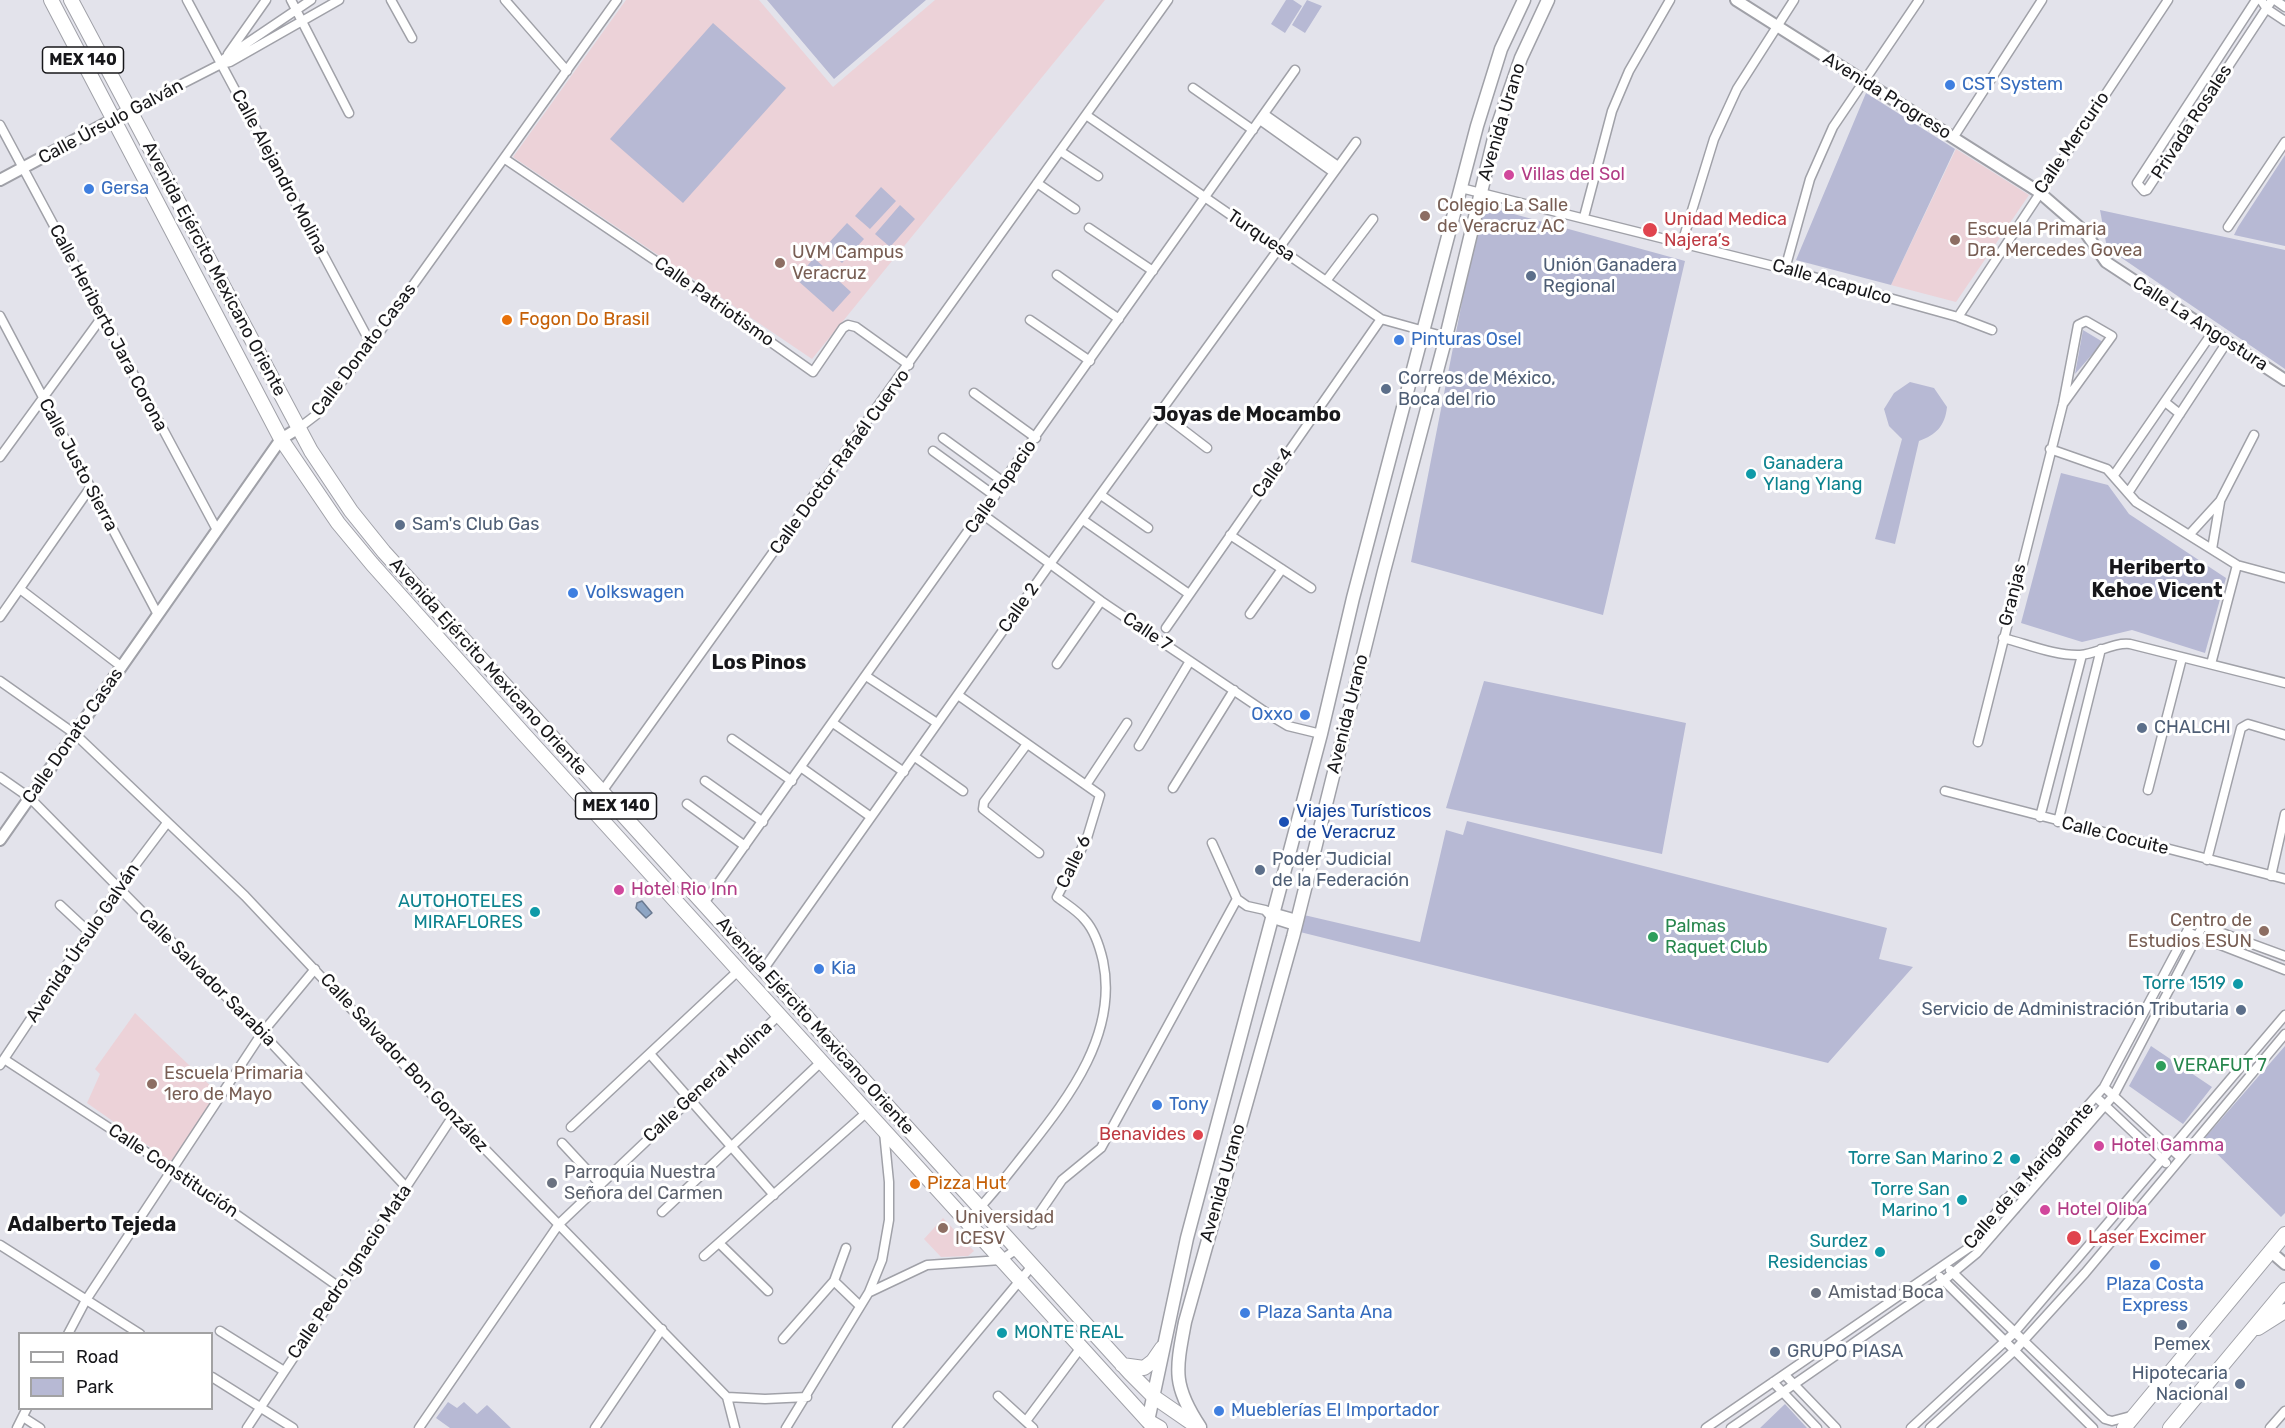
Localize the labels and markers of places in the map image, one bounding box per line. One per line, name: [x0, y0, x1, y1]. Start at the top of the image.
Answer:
place label: CST System: [1962, 74, 2063, 96]
marker: CST System: [1943, 78, 1957, 92]
place label: Villas del Sol: [1521, 164, 1625, 186]
marker: Villas del Sol: [1502, 168, 1516, 182]
place label: Gersa: [101, 178, 149, 200]
marker: Gersa: [82, 182, 96, 196]
place label: Colegio La Salle de Veracruz AC: [1437, 195, 1568, 238]
marker: Colegio La Salle de Veracruz AC: [1418, 209, 1432, 223]
place label: Unidad Medica Najera’s: [1664, 209, 1787, 252]
place label: Escuela Primaria Dra. Mercedes Govea: [1967, 219, 2142, 262]
marker: Unidad Medica Najera’s: [1641, 221, 1659, 239]
marker: Escuela Primaria Dra. Mercedes Govea: [1948, 233, 1962, 247]
place label: UVM Campus Veracruz: [792, 242, 904, 284]
place label: Unión Ganadera Regional: [1543, 255, 1677, 298]
marker: UVM Campus Veracruz: [773, 256, 787, 270]
marker: Unión Ganadera Regional: [1524, 269, 1538, 283]
place label: Fogon Do Brasil: [519, 309, 650, 331]
marker: Fogon Do Brasil: [500, 313, 514, 327]
place label: Pinturas Osel: [1411, 329, 1522, 351]
marker: Pinturas Osel: [1392, 333, 1406, 347]
place label: Correos de México, Boca del rio: [1398, 368, 1556, 410]
marker: Correos de México, Boca del rio: [1379, 382, 1393, 396]
place label: Ganadera Ylang Ylang: [1763, 453, 1862, 496]
marker: Ganadera Ylang Ylang: [1744, 467, 1758, 481]
place label: Sam's Club Gas: [412, 514, 539, 536]
marker: Sam's Club Gas: [393, 518, 407, 532]
place label: Volkswagen: [585, 582, 684, 604]
marker: Volkswagen: [566, 586, 580, 600]
place label: Oxxo: [1251, 704, 1293, 726]
marker: Oxxo: [1298, 708, 1312, 722]
place label: CHALCHI: [2154, 717, 2231, 739]
marker: CHALCHI: [2135, 721, 2149, 735]
place label: Viajes Turísticos de Veracruz: [1296, 801, 1431, 844]
marker: Viajes Turísticos de Veracruz: [1277, 815, 1291, 829]
place label: Poder Judicial de la Federación: [1272, 849, 1409, 892]
marker: Poder Judicial de la Federación: [1253, 863, 1267, 877]
place label: Hotel Rio Inn: [631, 879, 738, 901]
marker: Hotel Rio Inn: [612, 883, 626, 897]
place label: AUTOHOTELES MIRAFLORES: [398, 891, 523, 934]
marker: AUTOHOTELES MIRAFLORES: [528, 905, 542, 919]
place label: Centro de Estudios ESUN: [2128, 910, 2252, 952]
place label: Palmas Raquet Club: [1665, 916, 1768, 958]
marker: Centro de Estudios ESUN: [2257, 924, 2271, 938]
marker: Palmas Raquet Club: [1646, 930, 1660, 944]
place label: Kia: [831, 958, 856, 980]
marker: Kia: [812, 962, 826, 976]
place label: Torre 1519: [2142, 973, 2226, 995]
marker: Torre 1519: [2231, 977, 2245, 991]
place label: Servicio de Administración Tributaria: [1921, 999, 2229, 1021]
marker: Servicio de Administración Tributaria: [2234, 1003, 2248, 1017]
place label: VERAFUT 7: [2173, 1055, 2267, 1077]
marker: VERAFUT 7: [2154, 1059, 2168, 1073]
place label: Escuela Primaria 1ero de Mayo: [164, 1063, 303, 1106]
marker: Escuela Primaria 1ero de Mayo: [145, 1077, 159, 1091]
place label: Tony: [1169, 1094, 1209, 1116]
marker: Tony: [1150, 1098, 1164, 1112]
place label: Benavides: [1099, 1124, 1186, 1146]
marker: Benavides: [1191, 1128, 1205, 1142]
place label: Hotel Gamma: [2111, 1135, 2224, 1157]
marker: Hotel Gamma: [2092, 1139, 2106, 1153]
place label: Torre San Marino 2: [1848, 1148, 2003, 1170]
marker: Torre San Marino 2: [2008, 1152, 2022, 1166]
place label: Parroquia Nuestra Señora del Carmen: [564, 1162, 723, 1204]
place label: Pizza Hut: [927, 1173, 1006, 1195]
marker: Parroquia Nuestra Señora del Carmen: [545, 1176, 559, 1190]
marker: Pizza Hut: [908, 1177, 922, 1191]
place label: Torre San Marino 1: [1871, 1179, 1950, 1222]
marker: Torre San Marino 1: [1955, 1193, 1969, 1207]
place label: Hotel Oliba: [2057, 1199, 2148, 1221]
marker: Hotel Oliba: [2038, 1203, 2052, 1217]
place label: Universidad ICESV: [955, 1207, 1054, 1250]
marker: Universidad ICESV: [936, 1221, 950, 1235]
place label: Laser Excimer: [2088, 1227, 2206, 1249]
marker: Laser Excimer: [2065, 1229, 2083, 1247]
place label: Surdez Residencias: [1768, 1231, 1868, 1274]
marker: Surdez Residencias: [1873, 1245, 1887, 1259]
marker: Plaza Costa Express: [2148, 1258, 2162, 1272]
place label: Plaza Costa Express: [2106, 1274, 2204, 1316]
place label: Amistad Boca: [1828, 1282, 1944, 1304]
marker: Amistad Boca: [1809, 1286, 1823, 1300]
place label: Plaza Santa Ana: [1257, 1302, 1393, 1324]
marker: Plaza Santa Ana: [1238, 1306, 1252, 1320]
marker: Pemex: [2175, 1318, 2189, 1332]
place label: MONTE REAL: [1014, 1322, 1124, 1344]
marker: MONTE REAL: [995, 1326, 1009, 1340]
place label: Pemex: [2153, 1334, 2211, 1356]
place label: GRUPO PIASA: [1787, 1341, 1903, 1363]
marker: GRUPO PIASA: [1768, 1345, 1782, 1359]
place label: Hipotecaria Nacional: [2132, 1363, 2228, 1406]
marker: Hipotecaria Nacional: [2233, 1377, 2247, 1391]
place label: Mueblerías El Importador: [1231, 1400, 1439, 1422]
marker: Mueblerías El Importador: [1212, 1404, 1226, 1418]

